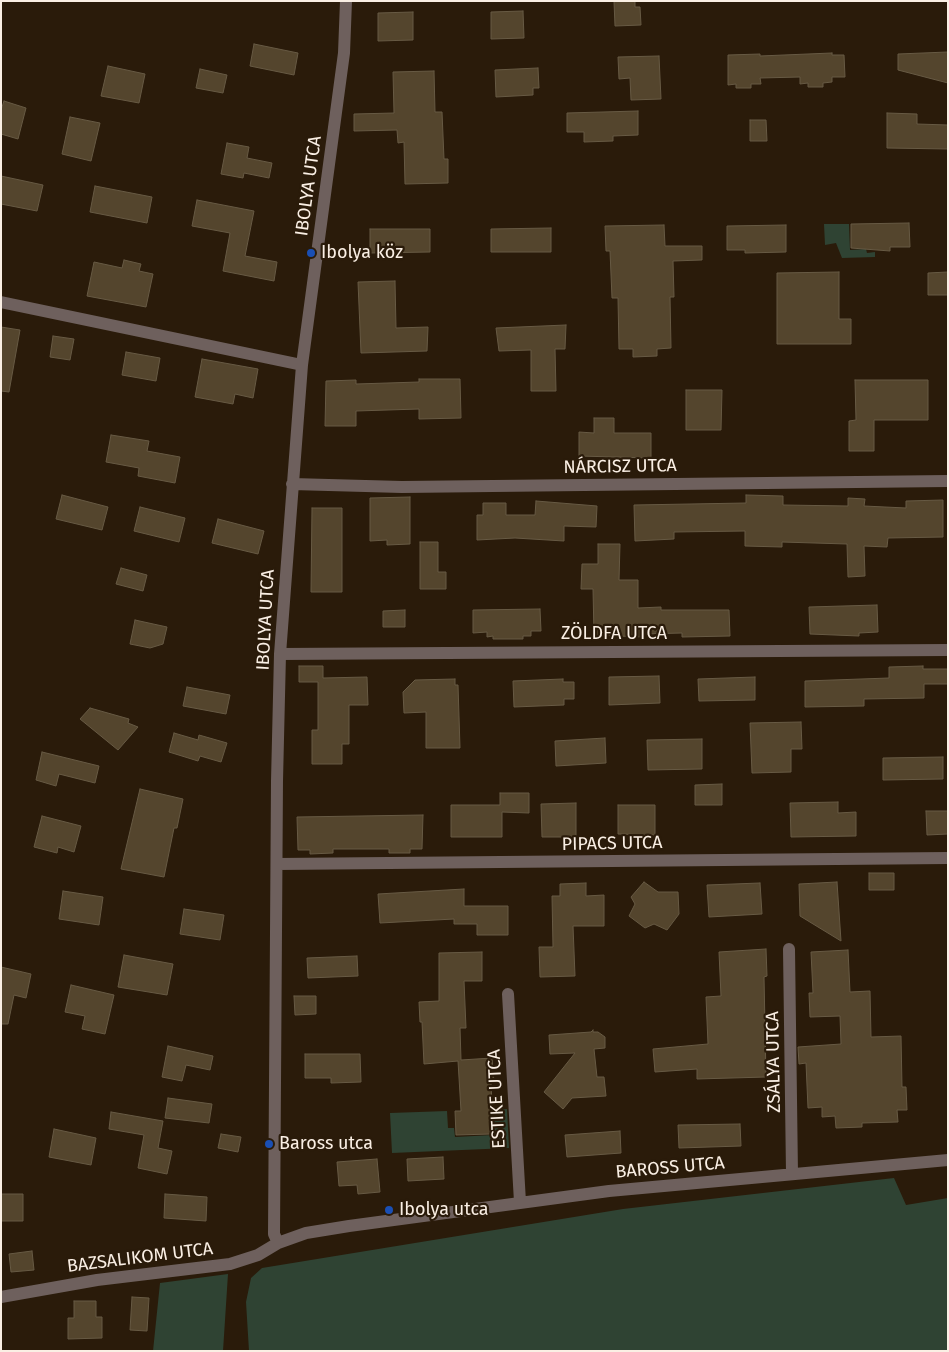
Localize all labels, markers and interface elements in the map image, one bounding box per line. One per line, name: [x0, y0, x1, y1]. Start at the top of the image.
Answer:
street label: IBOLYA UTCA: [291, 134, 327, 238]
place label: Ibolya köz: [321, 242, 403, 264]
marker: Ibolya köz: [305, 247, 317, 259]
street label: NÁRCISZ UTCA: [563, 455, 677, 479]
street label: IBOLYA UTCA: [253, 569, 279, 671]
street label: ZÖLDFA UTCA: [561, 623, 667, 645]
street label: PIPACS UTCA: [561, 832, 663, 856]
street label: ZSÁLYA UTCA: [762, 1011, 786, 1113]
street label: ESTIKE UTCA: [484, 1049, 510, 1149]
place label: Baross utca: [279, 1133, 373, 1155]
marker: Baross utca: [263, 1138, 275, 1150]
street label: BAROSS UTCA: [615, 1152, 725, 1184]
place label: Ibolya utca: [399, 1199, 489, 1221]
marker: Ibolya utca: [383, 1204, 395, 1216]
street label: BAZSALIKOM UTCA: [66, 1238, 214, 1278]

